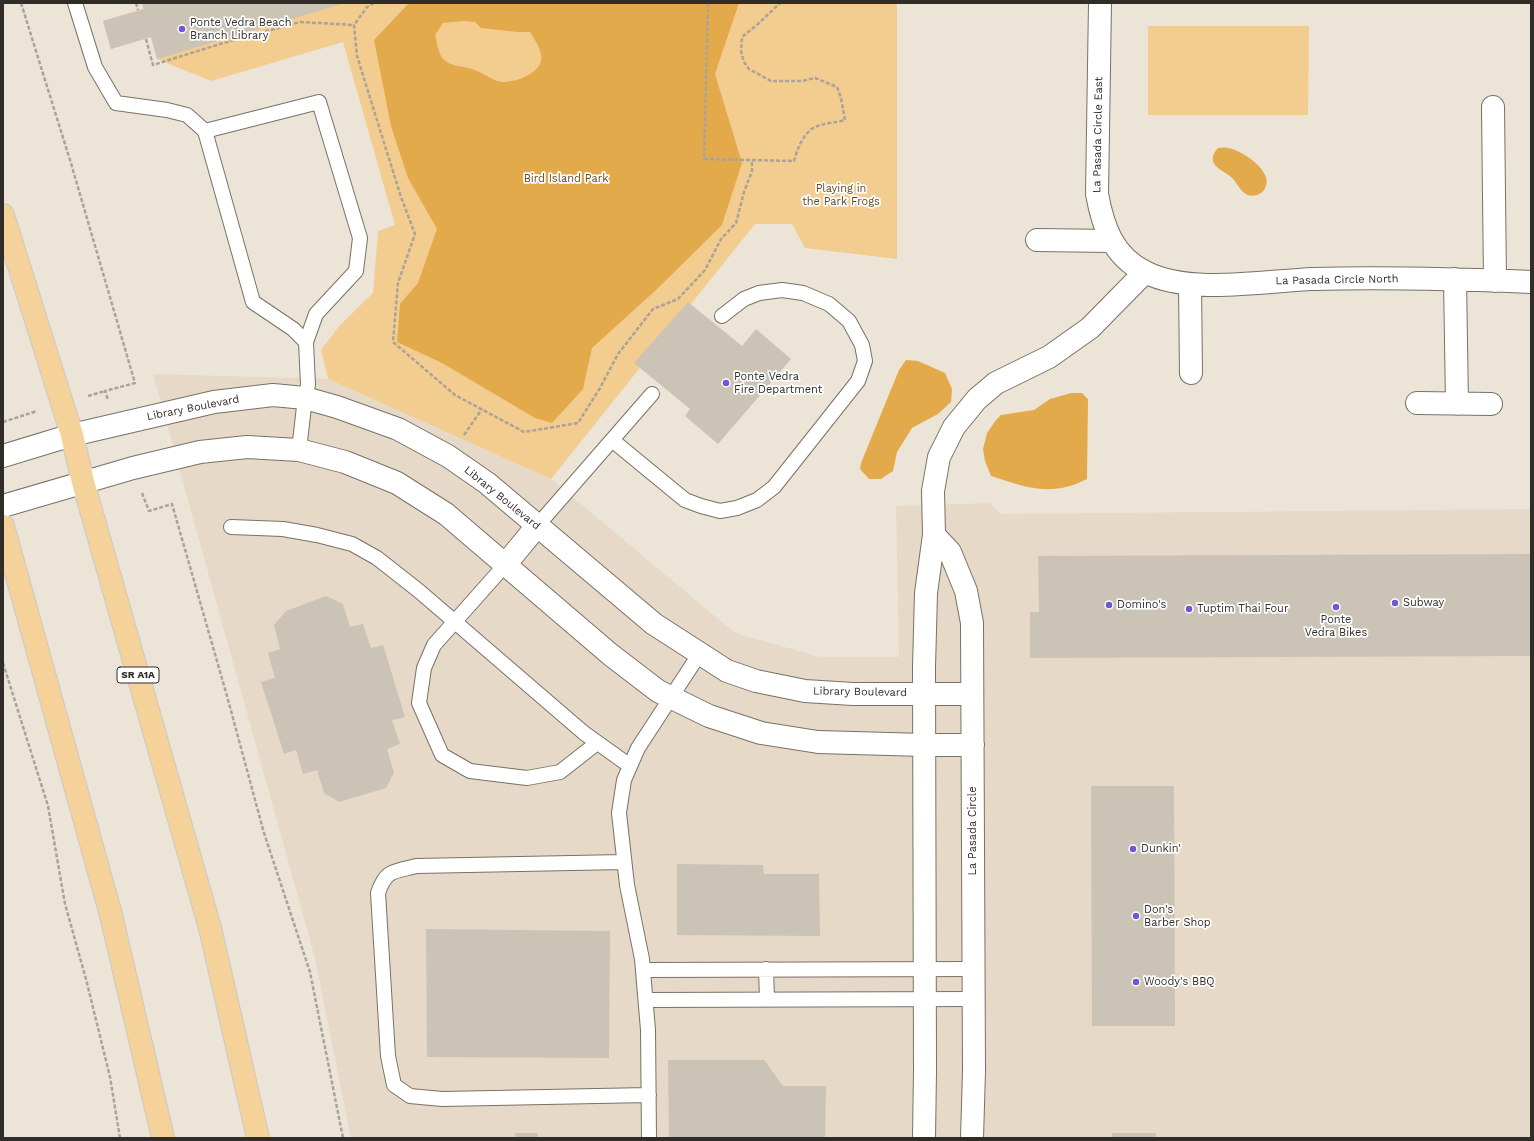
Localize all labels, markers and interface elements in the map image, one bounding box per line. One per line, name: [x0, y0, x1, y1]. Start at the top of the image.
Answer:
place label: Ponte Vedra Beach Branch Library: [190, 16, 292, 42]
marker: Ponte Vedra Beach Branch Library: [177, 24, 187, 34]
street label: La Pasada Circle East: [1090, 77, 1106, 193]
park label: Bird Island Park: [524, 172, 608, 186]
park label: Playing in the Park Frogs: [802, 182, 880, 208]
street label: La Pasada Circle North: [1275, 272, 1399, 288]
place label: Ponte Vedra Fire Department: [734, 370, 822, 396]
marker: Ponte Vedra Fire Department: [721, 378, 731, 388]
street label: Library Boulevard: [146, 393, 240, 423]
street label: Library Boulevard: [461, 463, 543, 533]
place label: Subway: [1403, 596, 1444, 610]
place label: Domino's: [1117, 598, 1166, 612]
marker: Subway: [1390, 598, 1400, 608]
marker: Domino's: [1104, 600, 1114, 610]
place label: Tuptim Thai Four: [1197, 602, 1288, 616]
marker: Ponte Vedra Bikes: [1331, 602, 1341, 612]
marker: Tuptim Thai Four: [1184, 604, 1194, 614]
place label: Ponte Vedra Bikes: [1305, 613, 1367, 639]
road number: SR A1A: [117, 667, 159, 683]
street label: Library Boulevard: [813, 685, 907, 699]
street label: La Pasada Circle: [966, 786, 980, 876]
place label: Dunkin': [1141, 842, 1181, 856]
marker: Dunkin': [1128, 844, 1138, 854]
place label: Don's Barber Shop: [1144, 903, 1211, 929]
marker: Don's Barber Shop: [1131, 911, 1141, 921]
place label: Woody's BBQ: [1144, 975, 1215, 989]
marker: Woody's BBQ: [1131, 977, 1141, 987]

